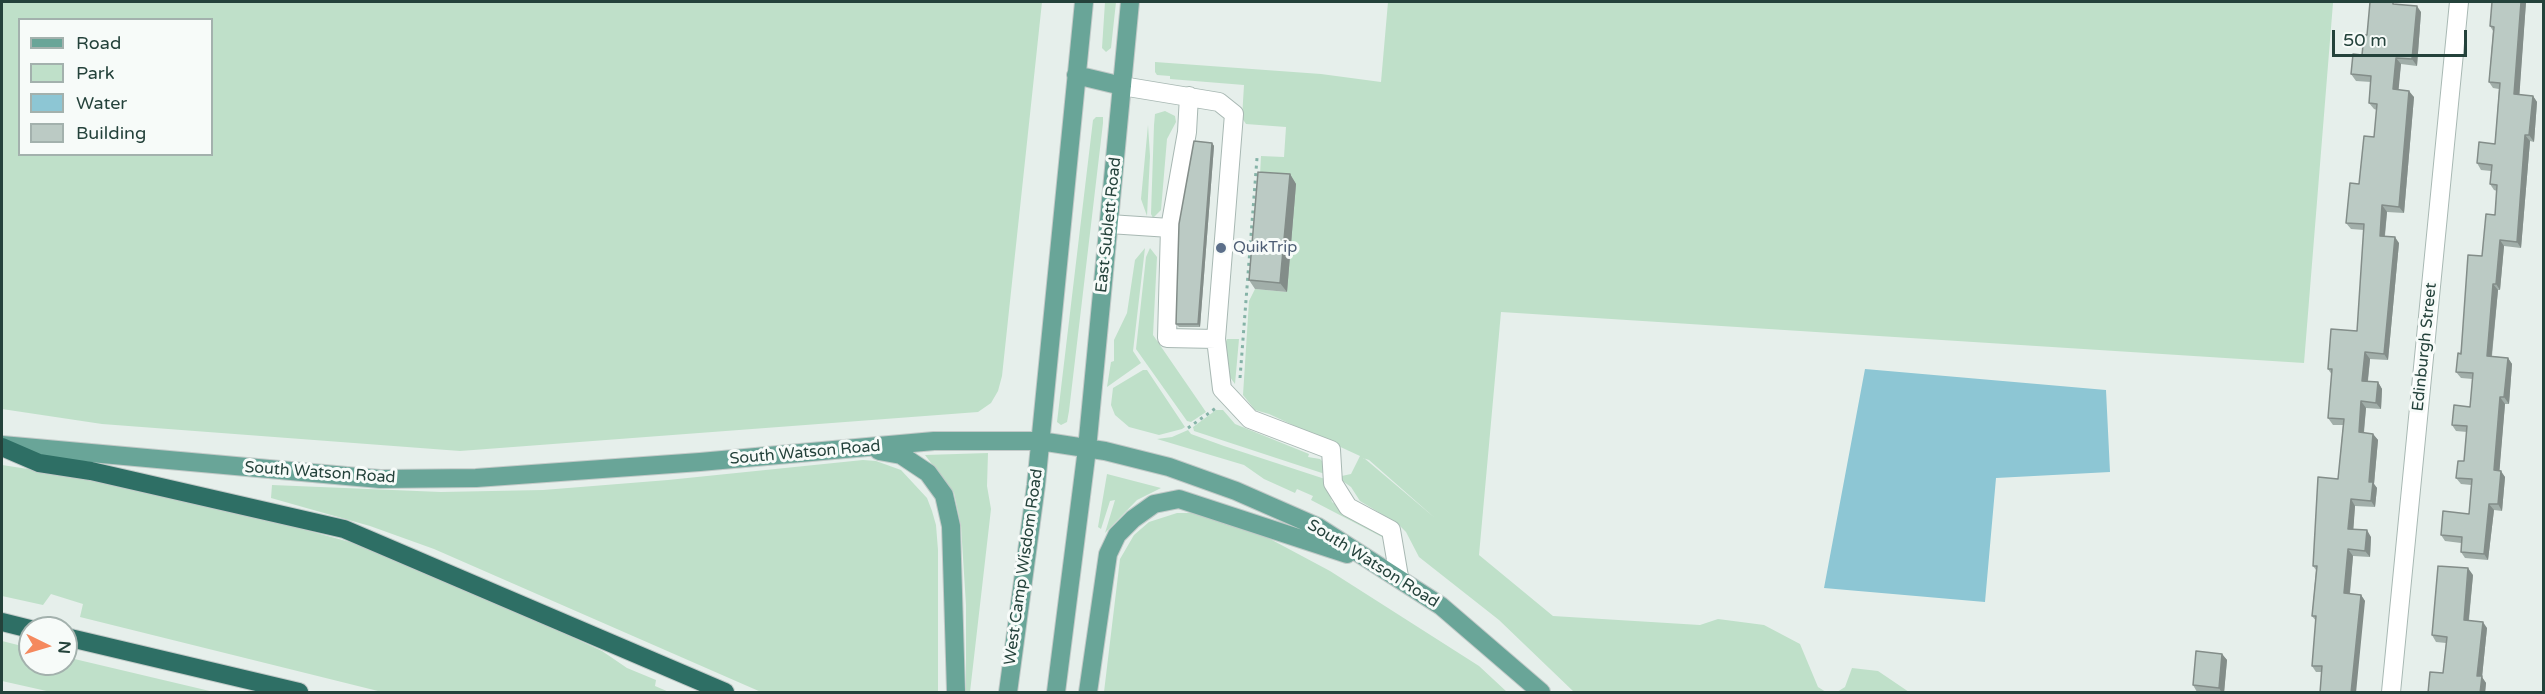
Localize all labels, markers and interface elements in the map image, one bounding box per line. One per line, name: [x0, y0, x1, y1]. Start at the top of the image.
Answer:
legend: [18, 18, 213, 156]
scale bar: [2335, 18, 2470, 56]
text: 50 m: [2343, 29, 2387, 51]
text: Road: [76, 32, 121, 54]
text: Park: [76, 62, 114, 84]
text: Water: [76, 92, 127, 114]
text: Building: [76, 122, 146, 144]
street label: East Sublett Road: [1092, 156, 1126, 294]
place label: QuikTrip: [1233, 238, 1297, 258]
marker: QuikTrip: [1214, 241, 1228, 255]
street label: Edinburgh Street: [2409, 282, 2441, 412]
street label: South Watson Road: [729, 437, 881, 469]
street label: South Watson Road: [244, 458, 396, 488]
street label: West Camp Wisdom Road: [1001, 468, 1047, 666]
street label: South Watson Road: [1304, 516, 1442, 612]
north arrow: [18, 616, 78, 676]
text: N: [53, 640, 74, 655]

